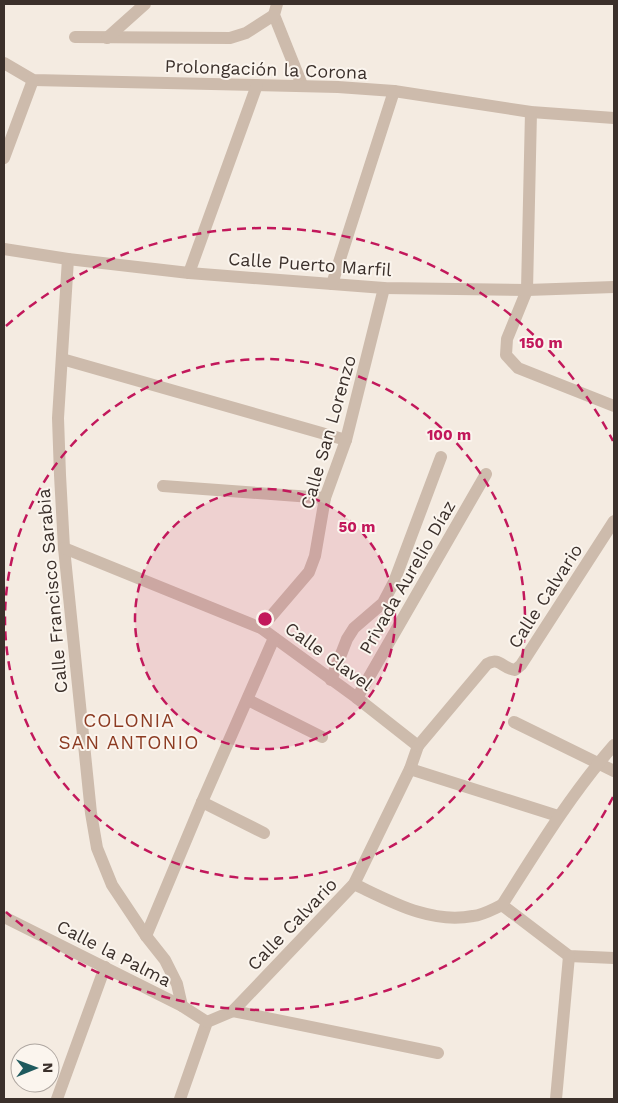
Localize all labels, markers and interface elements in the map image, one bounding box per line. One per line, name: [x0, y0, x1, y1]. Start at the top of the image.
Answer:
street label: Prolongación la Corona: [164, 55, 368, 83]
street label: Calle Puerto Marfil: [227, 248, 393, 280]
text: 150 m: [519, 334, 563, 352]
street label: Calle San Lorenzo: [296, 353, 360, 511]
text: 100 m: [427, 426, 471, 444]
street label: Calle Francisco Sarabia: [33, 488, 71, 694]
street label: Privada Aurelio Díaz: [354, 496, 460, 658]
text: 50 m: [339, 518, 375, 536]
street label: Calle Calvario: [504, 540, 586, 652]
centre of rings: [256, 610, 274, 628]
street label: Calle Clavel: [281, 617, 377, 695]
district label: COLONIA SAN ANTONIO: [59, 709, 199, 754]
street label: Calle Calvario: [243, 874, 341, 974]
street label: Calle la Palma: [53, 915, 175, 991]
north arrow: [10, 1043, 60, 1093]
text: N: [40, 1062, 56, 1073]

